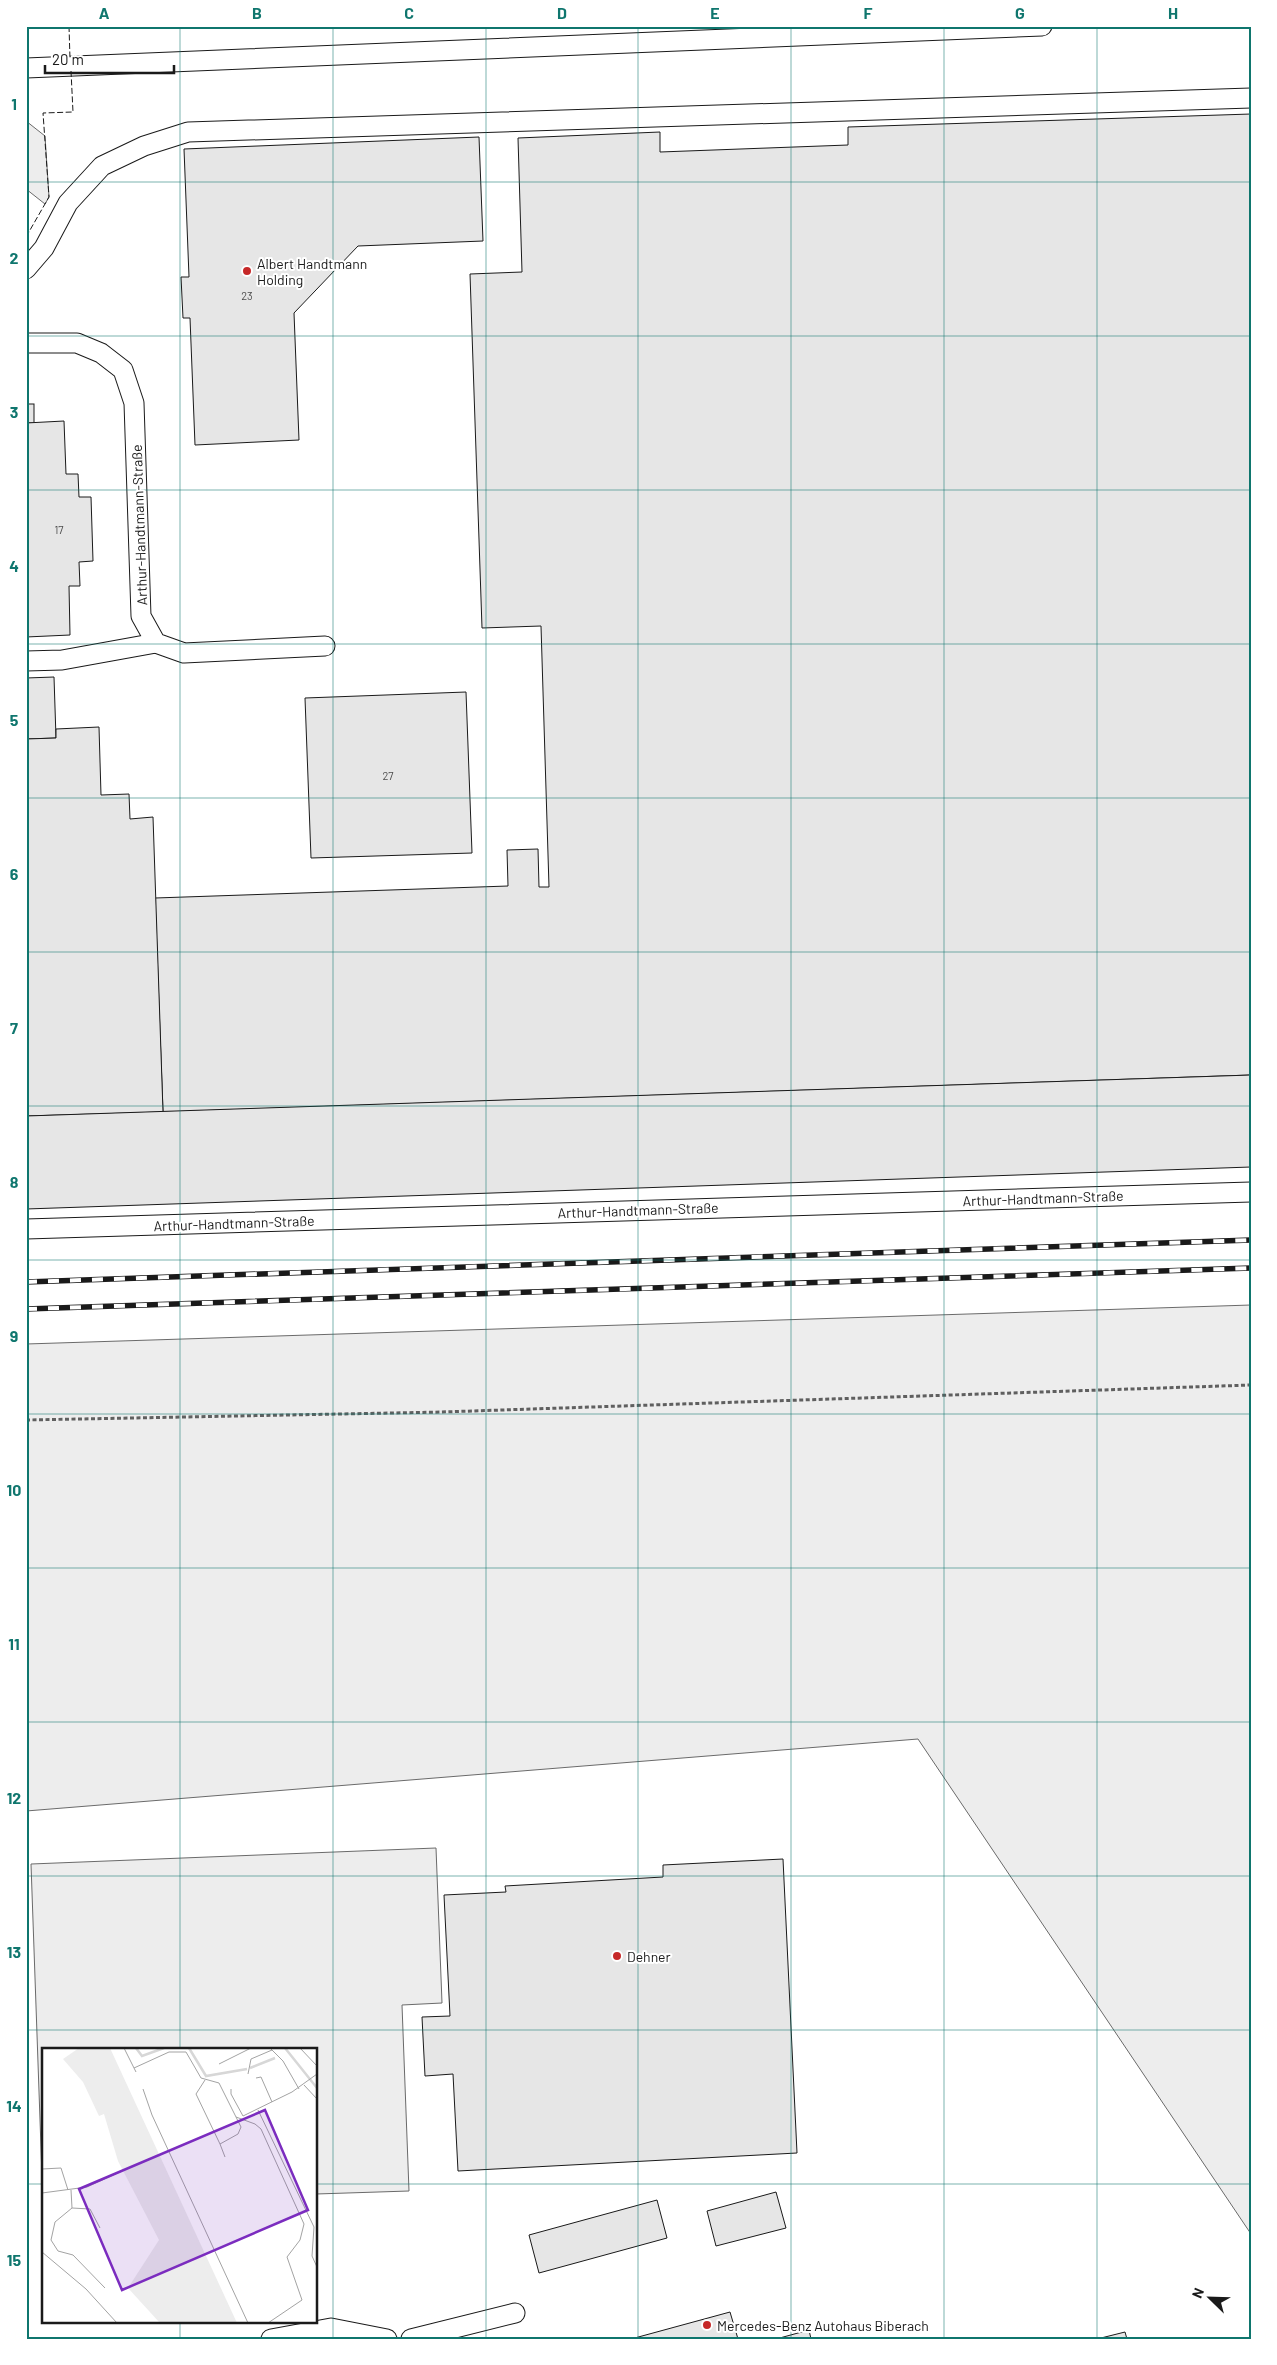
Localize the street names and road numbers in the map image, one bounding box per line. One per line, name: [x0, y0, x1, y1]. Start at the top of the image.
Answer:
street label: Arthur-Handtmann-Straße: [128, 444, 150, 606]
street label: Arthur-Handtmann-Straße: [962, 1187, 1124, 1209]
street label: Arthur-Handtmann-Straße: [557, 1199, 719, 1221]
street label: Arthur-Handtmann-Straße: [153, 1212, 315, 1234]

